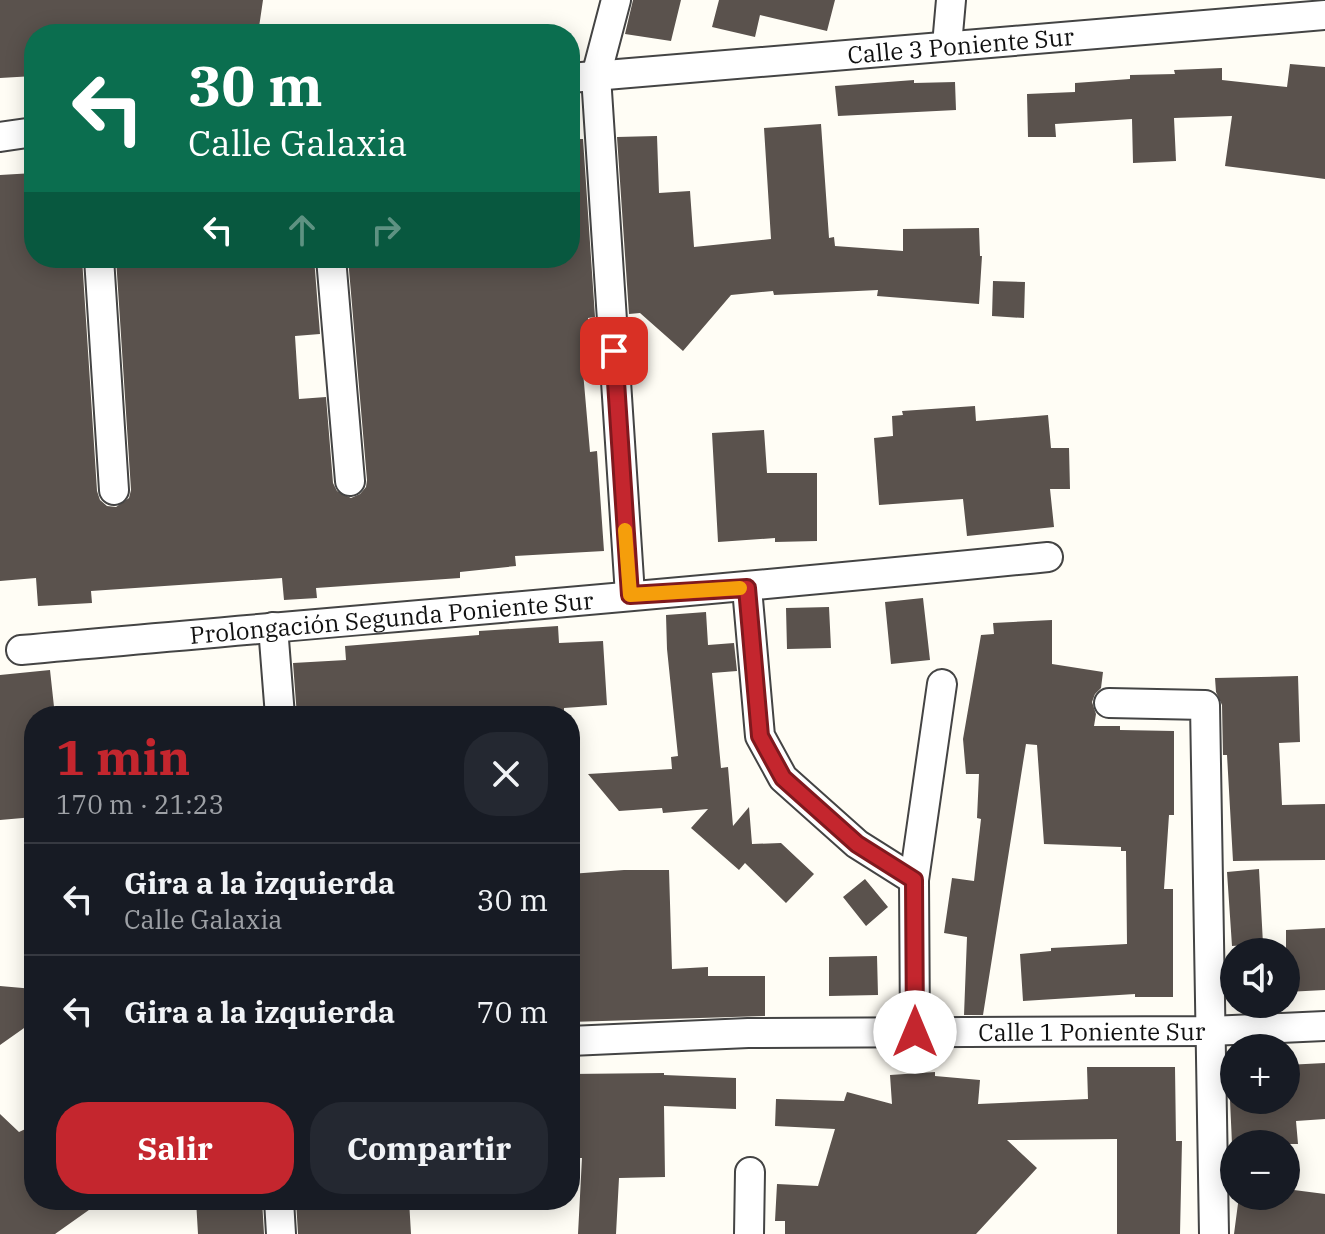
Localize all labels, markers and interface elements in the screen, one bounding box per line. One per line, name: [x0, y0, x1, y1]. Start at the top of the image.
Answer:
street label: Calle 3 Poniente Sur: [846, 20, 1075, 71]
text: 30 m: [188, 49, 323, 121]
icon: left: [56, 56, 160, 160]
text: Calle Galaxia: [188, 119, 408, 166]
icon: left: [196, 208, 240, 252]
icon: ahead: [280, 208, 324, 252]
icon: right: [364, 208, 408, 252]
pin: [580, 317, 648, 385]
icon: arrive: [592, 329, 636, 373]
street label: Prolongación Segunda Poniente Sur: [188, 584, 595, 651]
text: 1 min: [56, 726, 190, 788]
button: close: [464, 732, 548, 816]
text: 170 m · 21:23: [56, 787, 224, 821]
text: Gira a la izquierda: [124, 863, 395, 902]
icon: left: [56, 877, 100, 921]
text: 30 m: [476, 880, 548, 919]
text: Calle Galaxia: [124, 902, 283, 936]
map controls: [1220, 938, 1300, 1210]
button: sound: [1220, 938, 1300, 1018]
icon: left: [56, 989, 100, 1033]
position arrow: [873, 990, 957, 1074]
text: Gira a la izquierda: [124, 992, 395, 1031]
text: 70 m: [476, 992, 548, 1031]
street label: Calle 1 Poniente Sur: [978, 1015, 1206, 1048]
button: +: [1220, 1034, 1300, 1114]
button: Salir: [56, 1102, 294, 1194]
button: Compartir: [310, 1102, 548, 1194]
button: −: [1220, 1130, 1300, 1210]

